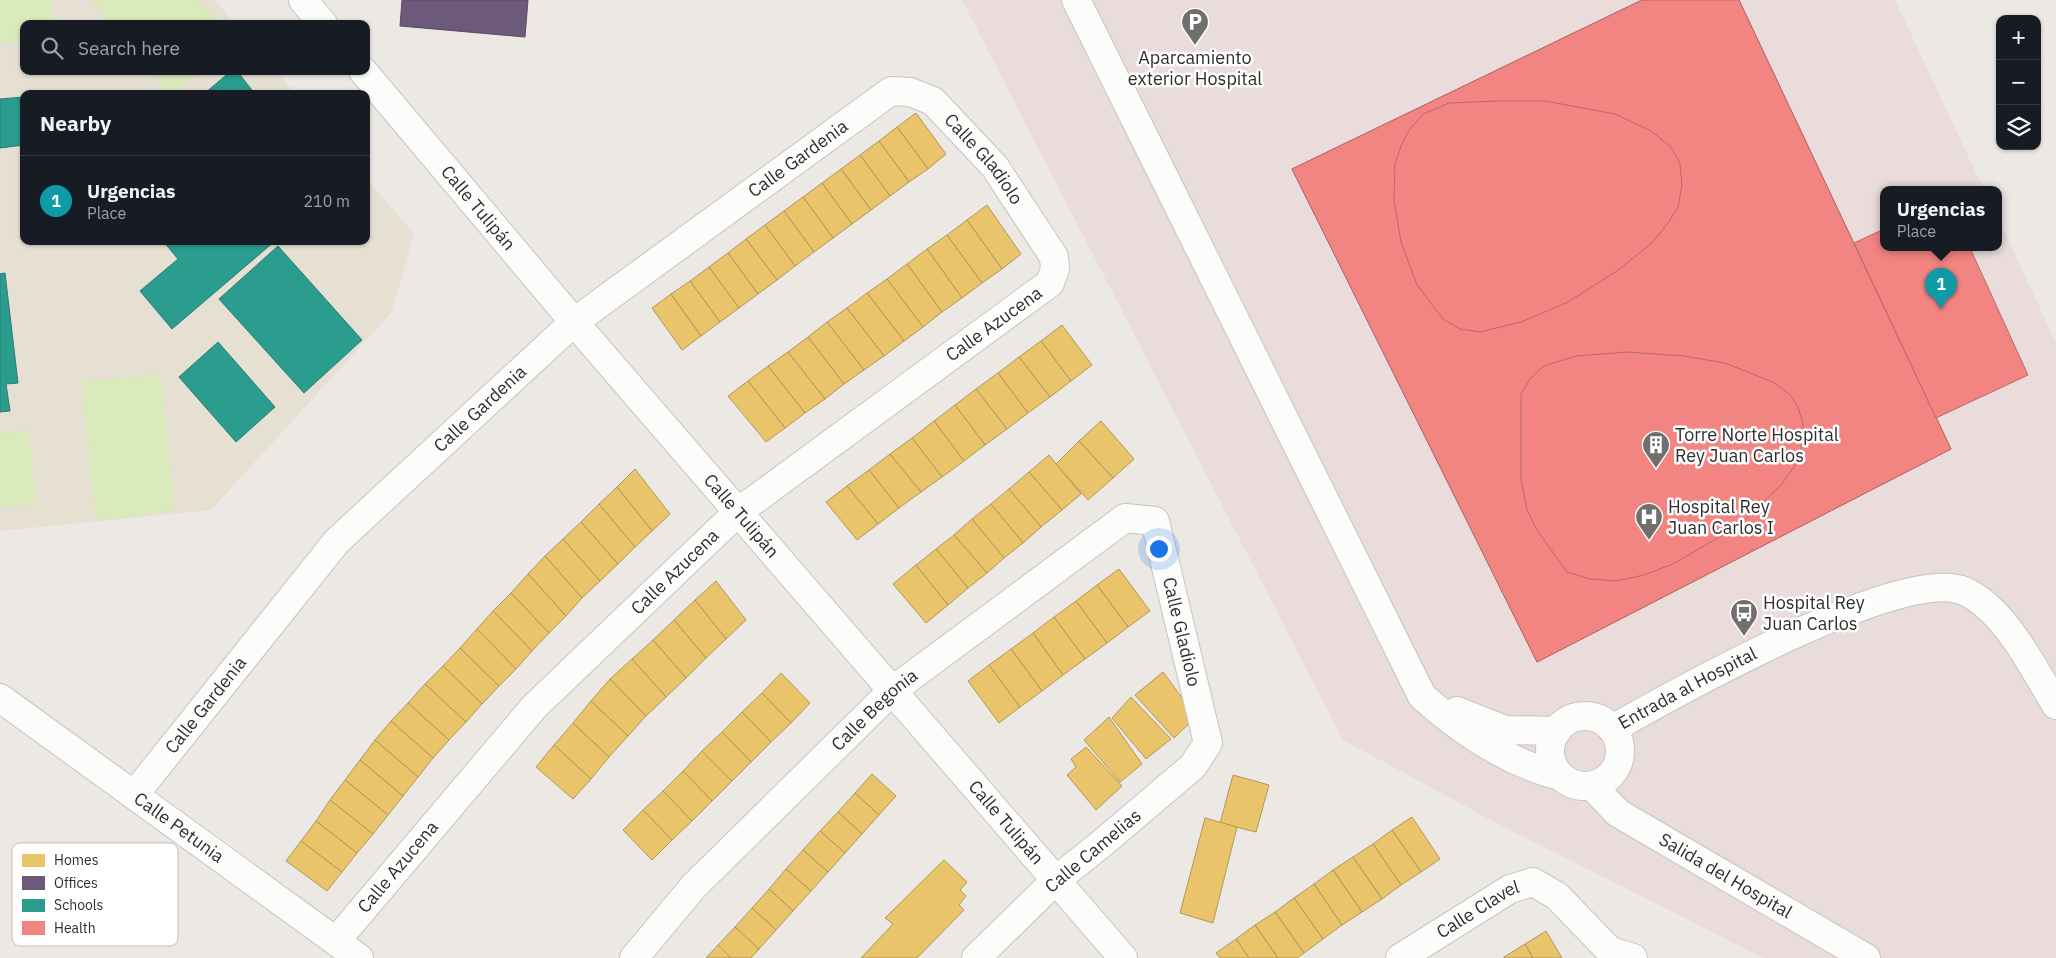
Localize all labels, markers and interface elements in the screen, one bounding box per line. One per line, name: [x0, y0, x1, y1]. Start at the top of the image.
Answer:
parking icon: Aparcamiento exterior Hospital: [1180, 7, 1210, 46]
map controls: [1996, 15, 2041, 150]
button: +: [1996, 15, 2041, 60]
search box: [20, 20, 370, 75]
icon: search: [38, 34, 66, 62]
text: Search here: [78, 36, 180, 60]
place label: Aparcamiento exterior Hospital: [1128, 46, 1262, 90]
button: −: [1996, 60, 2041, 105]
button: layers: [1996, 105, 2041, 150]
street label: Calle Gladiolo: [940, 108, 1028, 209]
text: Nearby: [40, 109, 111, 137]
street label: Calle Gardenia: [743, 114, 852, 202]
street label: Calle Tulipán: [436, 160, 521, 255]
text: Urgencias: [87, 179, 176, 203]
popup: [1880, 186, 2002, 251]
text: 1: [51, 191, 61, 211]
text: 210 m: [303, 191, 350, 211]
text: Urgencias: [1897, 197, 1985, 221]
text: Place: [87, 203, 126, 223]
text: Place: [1897, 221, 1936, 241]
pin: 1: [1925, 268, 1957, 309]
street label: Calle Azucena: [941, 281, 1047, 366]
street label: Calle Gardenia: [429, 360, 531, 457]
place label: Torre Norte Hospital Rey Juan Carlos: [1675, 423, 1839, 467]
building icon: Torre Norte Hospital Rey Juan Carlos: [1641, 430, 1671, 469]
street label: Calle Tulipán: [699, 469, 784, 562]
place label: Hospital Rey Juan Carlos I: [1668, 495, 1774, 539]
hospital icon: Hospital Rey Juan Carlos I: [1634, 502, 1664, 541]
street label: Calle Azucena: [626, 524, 724, 619]
your location: [1146, 536, 1172, 562]
street label: Calle Gladiolo: [1158, 575, 1206, 689]
place label: Hospital Rey Juan Carlos: [1763, 591, 1865, 635]
bus stop icon: Hospital Rey Juan Carlos: [1729, 598, 1759, 637]
street label: Entrada al Hospital: [1614, 642, 1761, 734]
street label: Calle Gardenia: [160, 651, 251, 758]
street label: Calle Begonia: [826, 663, 922, 755]
street label: Calle Tulipán: [964, 775, 1049, 869]
street label: Calle Petunia: [130, 787, 229, 868]
street label: Calle Camelias: [1040, 804, 1146, 898]
street label: Calle Azucena: [352, 815, 443, 918]
street label: Salida del Hospital: [1655, 827, 1797, 923]
legend: [12, 843, 178, 946]
text: Homes: [54, 851, 99, 869]
text: Offices: [54, 874, 98, 892]
street label: Calle Clavel: [1432, 875, 1522, 943]
text: Schools: [54, 896, 104, 914]
text: Health: [54, 919, 96, 937]

